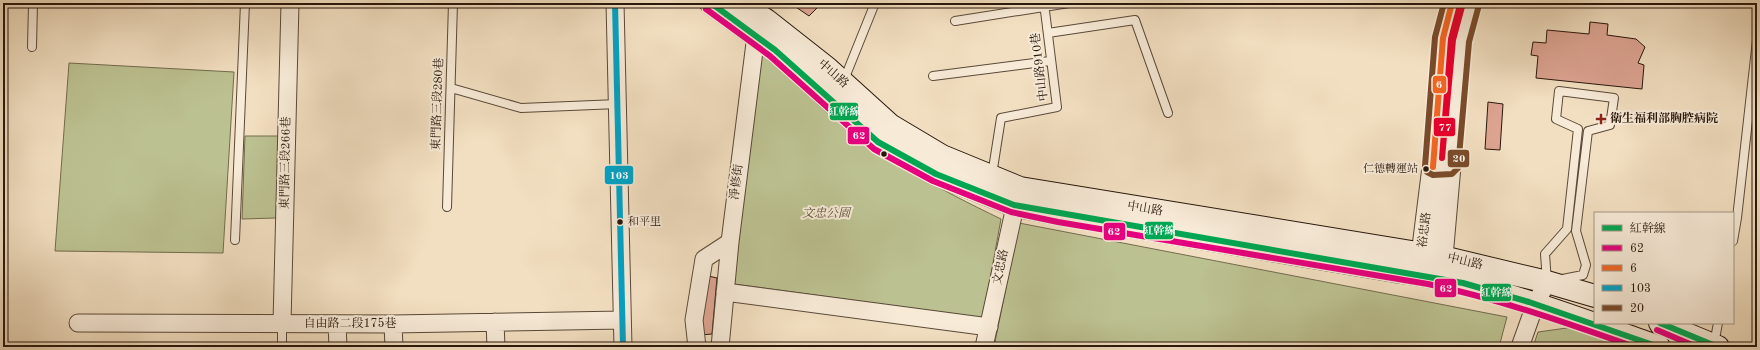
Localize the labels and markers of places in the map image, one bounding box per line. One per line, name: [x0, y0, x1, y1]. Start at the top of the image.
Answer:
place label: 衛生福利部胸腔病院: [1610, 111, 1718, 125]
marker: 衛生福利部胸腔病院: [1595, 113, 1607, 125]
unlabelled marker: [879, 149, 889, 159]
place label: 仁德轉運站: [1363, 162, 1418, 175]
marker: 仁德轉運站: [1421, 164, 1431, 174]
place label: 和平里: [628, 215, 661, 228]
marker: 和平里: [615, 217, 625, 227]

